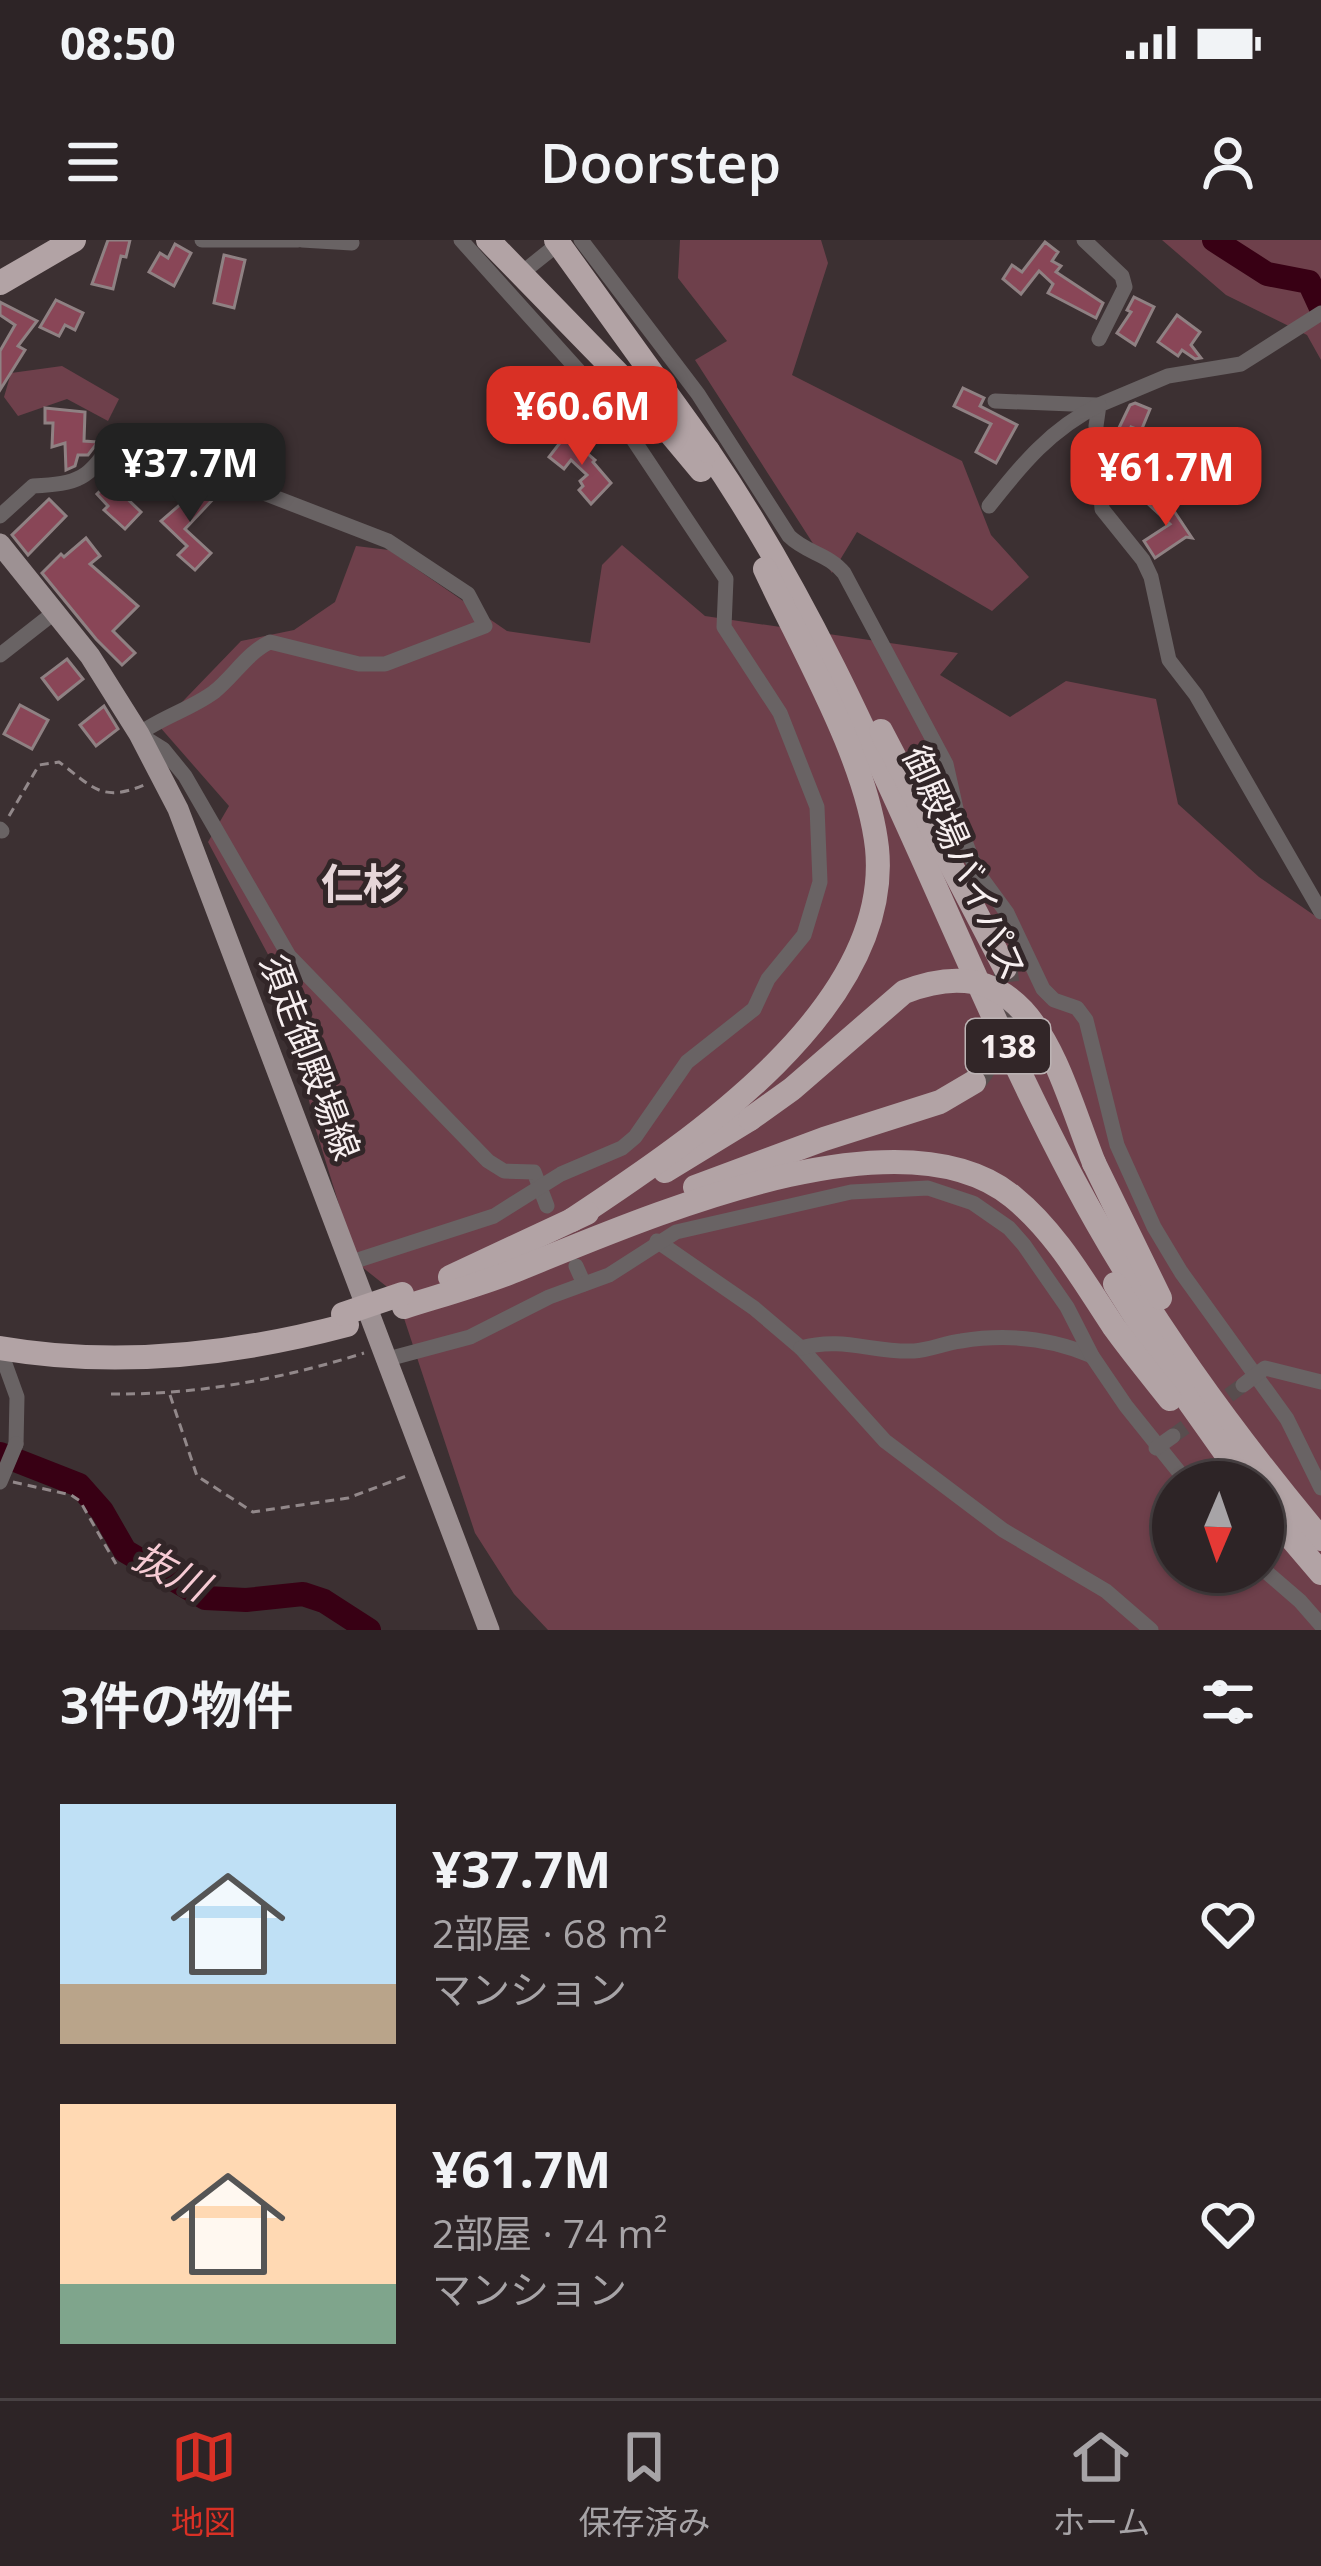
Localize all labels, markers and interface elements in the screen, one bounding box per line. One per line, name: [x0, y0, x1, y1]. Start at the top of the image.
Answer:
text: 08:50: [60, 12, 176, 73]
text: Doorstep: [540, 125, 781, 199]
icon: menu: [60, 129, 126, 195]
icon: person: [1195, 129, 1261, 195]
pin: ¥60.6M: [484, 366, 680, 468]
text: ¥60.6M: [513, 378, 651, 431]
pin: ¥37.7M: [92, 423, 288, 525]
pin: ¥61.7M: [1068, 427, 1264, 529]
text: ¥37.7M: [121, 435, 259, 488]
text: ¥61.7M: [1097, 439, 1235, 492]
street label: 御殿場バイパス: [892, 738, 1039, 988]
district label: 仁杉: [321, 854, 405, 911]
street label: 須走御殿場線: [249, 947, 372, 1166]
road number: 138: [966, 1019, 1050, 1073]
north arrow: [1152, 1461, 1284, 1593]
map controls: [1152, 1461, 1284, 1593]
water label: 抜川: [125, 1528, 222, 1613]
text: 3件の物件: [60, 1669, 293, 1739]
icon: filters: [1195, 1669, 1261, 1735]
text: ¥37.7M: [432, 1833, 611, 1903]
icon: home: [156, 1852, 300, 1996]
icon: heart: [1195, 1891, 1261, 1957]
text: 2部屋 · 68 m²: [432, 1906, 667, 1959]
text: マンション: [432, 1962, 627, 2015]
text: ¥61.7M: [432, 2133, 611, 2203]
icon: home: [156, 2152, 300, 2296]
icon: heart: [1195, 2191, 1261, 2257]
text: 2部屋 · 74 m²: [432, 2206, 667, 2259]
text: マンション: [432, 2262, 627, 2315]
tab: 地図: [171, 2424, 237, 2544]
tab: 保存済み: [578, 2424, 710, 2544]
tab: ホーム: [1052, 2424, 1150, 2544]

